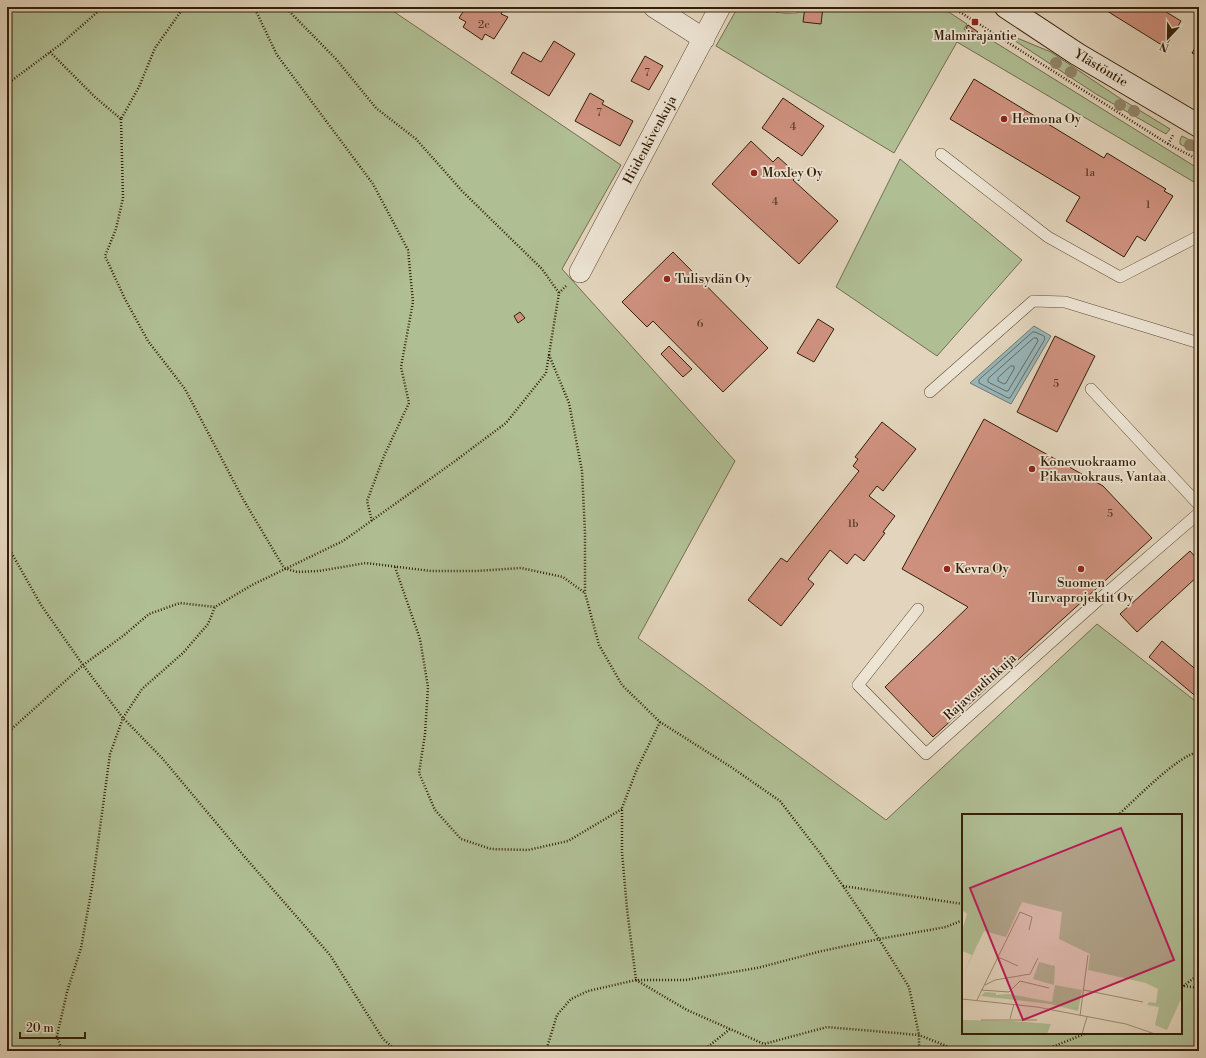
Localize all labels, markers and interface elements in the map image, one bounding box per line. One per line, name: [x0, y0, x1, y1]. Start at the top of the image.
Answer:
marker: Malmirajantie: [970, 17, 980, 27]
house number: 2c: [478, 18, 490, 32]
north arrow: [1148, 18, 1188, 58]
place label: Malmirajantie: [933, 28, 1017, 44]
text: N: [1158, 38, 1171, 54]
street label: Ylästöntie: [1070, 45, 1131, 90]
house number: 7: [644, 66, 650, 80]
street label: Hiidenkivenkuja: [620, 93, 680, 187]
house number: 7: [596, 106, 602, 120]
place label: Hemona Oy: [1012, 111, 1082, 127]
marker: Hemona Oy: [999, 114, 1009, 124]
house number: 4: [790, 120, 797, 134]
place label: Moxley Oy: [762, 165, 824, 181]
house number: 1a: [1085, 166, 1096, 180]
marker: Moxley Oy: [749, 168, 759, 178]
house number: 4: [772, 195, 779, 209]
house number: 1: [1146, 198, 1151, 212]
place label: Tulisydän Oy: [675, 271, 752, 287]
marker: Tulisydän Oy: [662, 274, 672, 284]
house number: 6: [697, 317, 704, 331]
house number: 5: [1053, 377, 1059, 391]
place label: Konevuokraamo Pikavuokraus, Vantaa: [1040, 454, 1167, 485]
marker: Konevuokraamo Pikavuokraus, Vantaa: [1027, 464, 1037, 474]
house number: 5: [1107, 507, 1113, 521]
house number: 1b: [847, 517, 859, 531]
place label: Kevra Oy: [955, 561, 1009, 577]
marker: Kevra Oy: [942, 564, 952, 574]
marker: Suomen Turvaprojektit Oy: [1076, 564, 1086, 574]
place label: Suomen Turvaprojektit Oy: [1028, 575, 1134, 606]
street label: Rajavoudinkuja: [940, 650, 1020, 724]
inset map: [962, 814, 1182, 1034]
scale bar: [20, 1014, 85, 1040]
text: 20 m: [26, 1021, 54, 1036]

